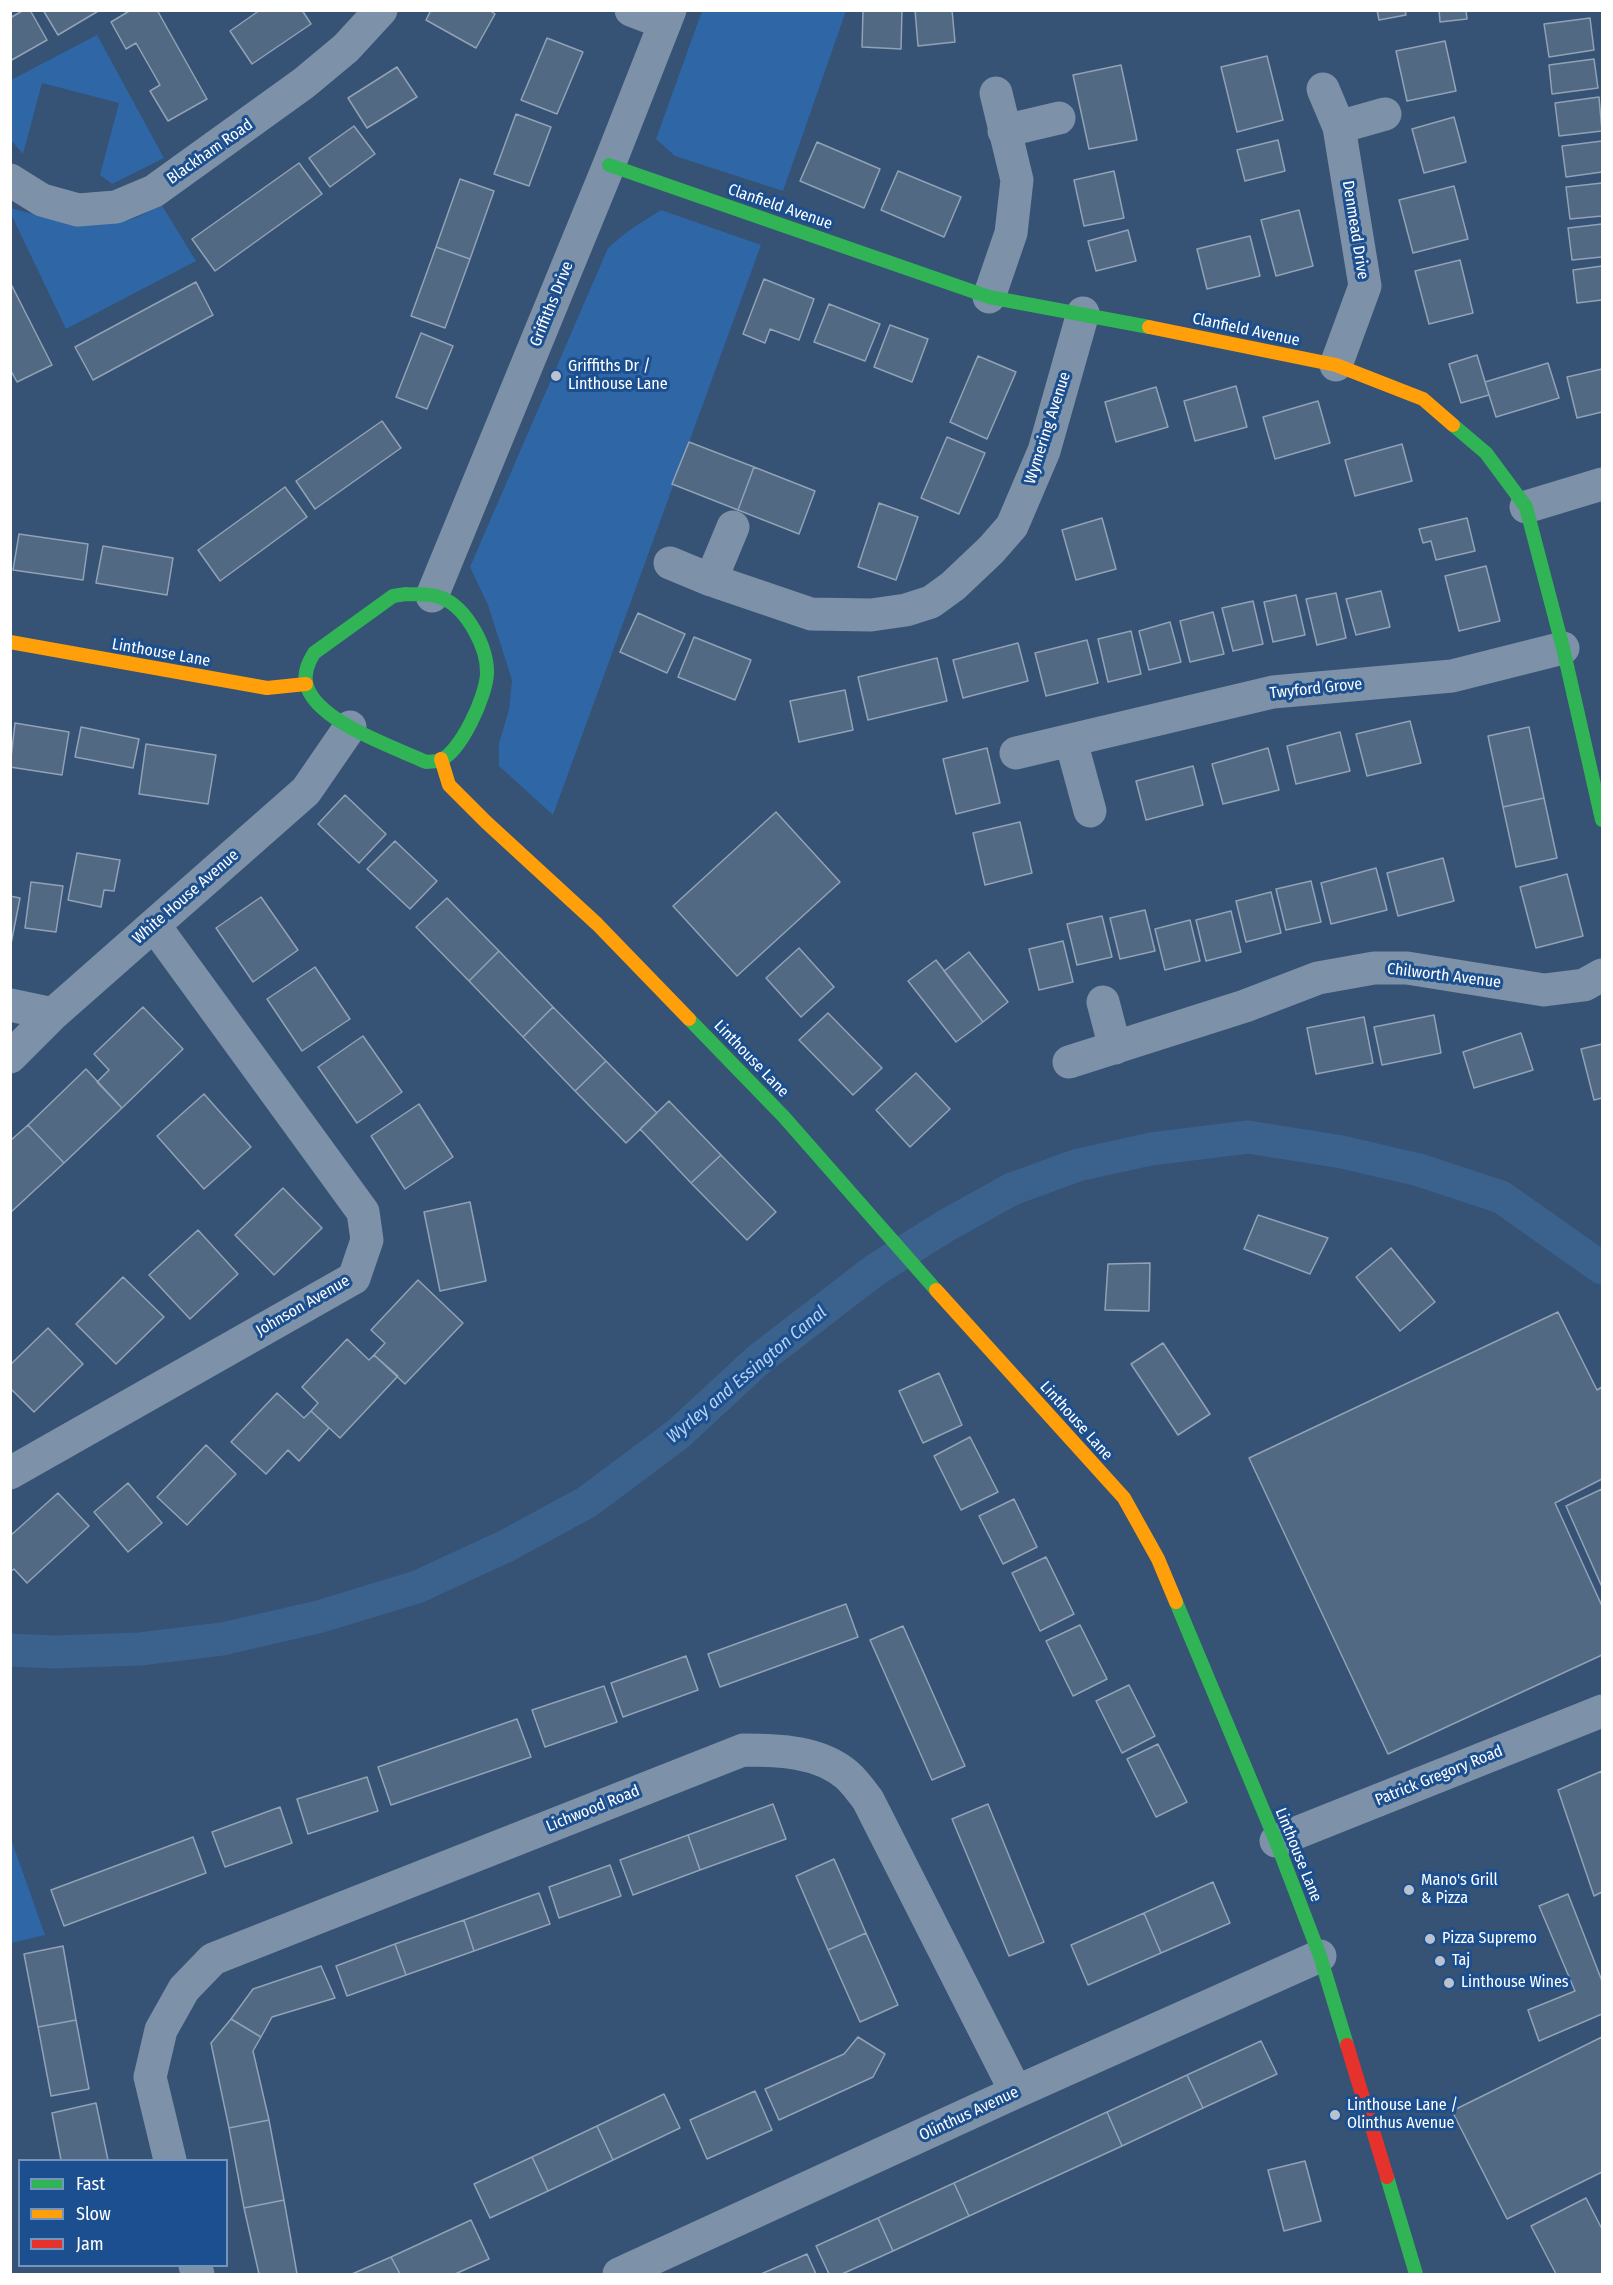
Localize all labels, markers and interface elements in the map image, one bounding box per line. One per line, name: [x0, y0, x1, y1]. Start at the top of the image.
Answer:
street label: Blackham Road: [163, 115, 257, 189]
street label: Denmead Drive: [1338, 179, 1372, 281]
street label: Clanfield Avenue: [725, 180, 835, 234]
street label: Griffiths Drive: [526, 259, 578, 349]
street label: Clanfield Avenue: [1191, 309, 1301, 351]
place label: Griffiths Dr / Linthouse Lane: [568, 357, 668, 395]
marker: Griffiths Dr / Linthouse Lane: [549, 369, 563, 383]
street label: Wymering Avenue: [1021, 370, 1075, 486]
street label: Linthouse Lane: [110, 635, 212, 671]
street label: Twyford Grove: [1269, 675, 1363, 703]
street label: White House Avenue: [129, 846, 243, 948]
street label: Chilworth Avenue: [1386, 959, 1502, 993]
street label: Linthouse Lane: [709, 1016, 793, 1102]
street label: Johnson Avenue: [253, 1271, 353, 1341]
water label: Wyrley and Essington Canal: [663, 1302, 831, 1448]
street label: Linthouse Lane: [1036, 1378, 1116, 1464]
street label: Patrick Gregory Road: [1372, 1742, 1506, 1810]
street label: Lichwood Road: [543, 1782, 643, 1836]
street label: Linthouse Lane: [1270, 1805, 1326, 1905]
place label: Mano's Grill & Pizza: [1421, 1871, 1498, 1909]
marker: Mano's Grill & Pizza: [1402, 1883, 1416, 1897]
place label: Pizza Supremo: [1442, 1929, 1537, 1949]
marker: Pizza Supremo: [1423, 1932, 1437, 1946]
place label: Taj: [1452, 1951, 1470, 1971]
marker: Taj: [1433, 1954, 1447, 1968]
place label: Linthouse Wines: [1461, 1973, 1569, 1993]
marker: Linthouse Wines: [1442, 1976, 1456, 1990]
street label: Olinthus Avenue: [916, 2083, 1022, 2145]
place label: Linthouse Lane / Olinthus Avenue: [1347, 2096, 1458, 2134]
marker: Linthouse Lane / Olinthus Avenue: [1328, 2108, 1342, 2122]
legend: [18, 2159, 228, 2267]
text: Fast: [76, 2173, 105, 2195]
text: Slow: [76, 2203, 111, 2225]
text: Jam: [76, 2233, 104, 2255]

